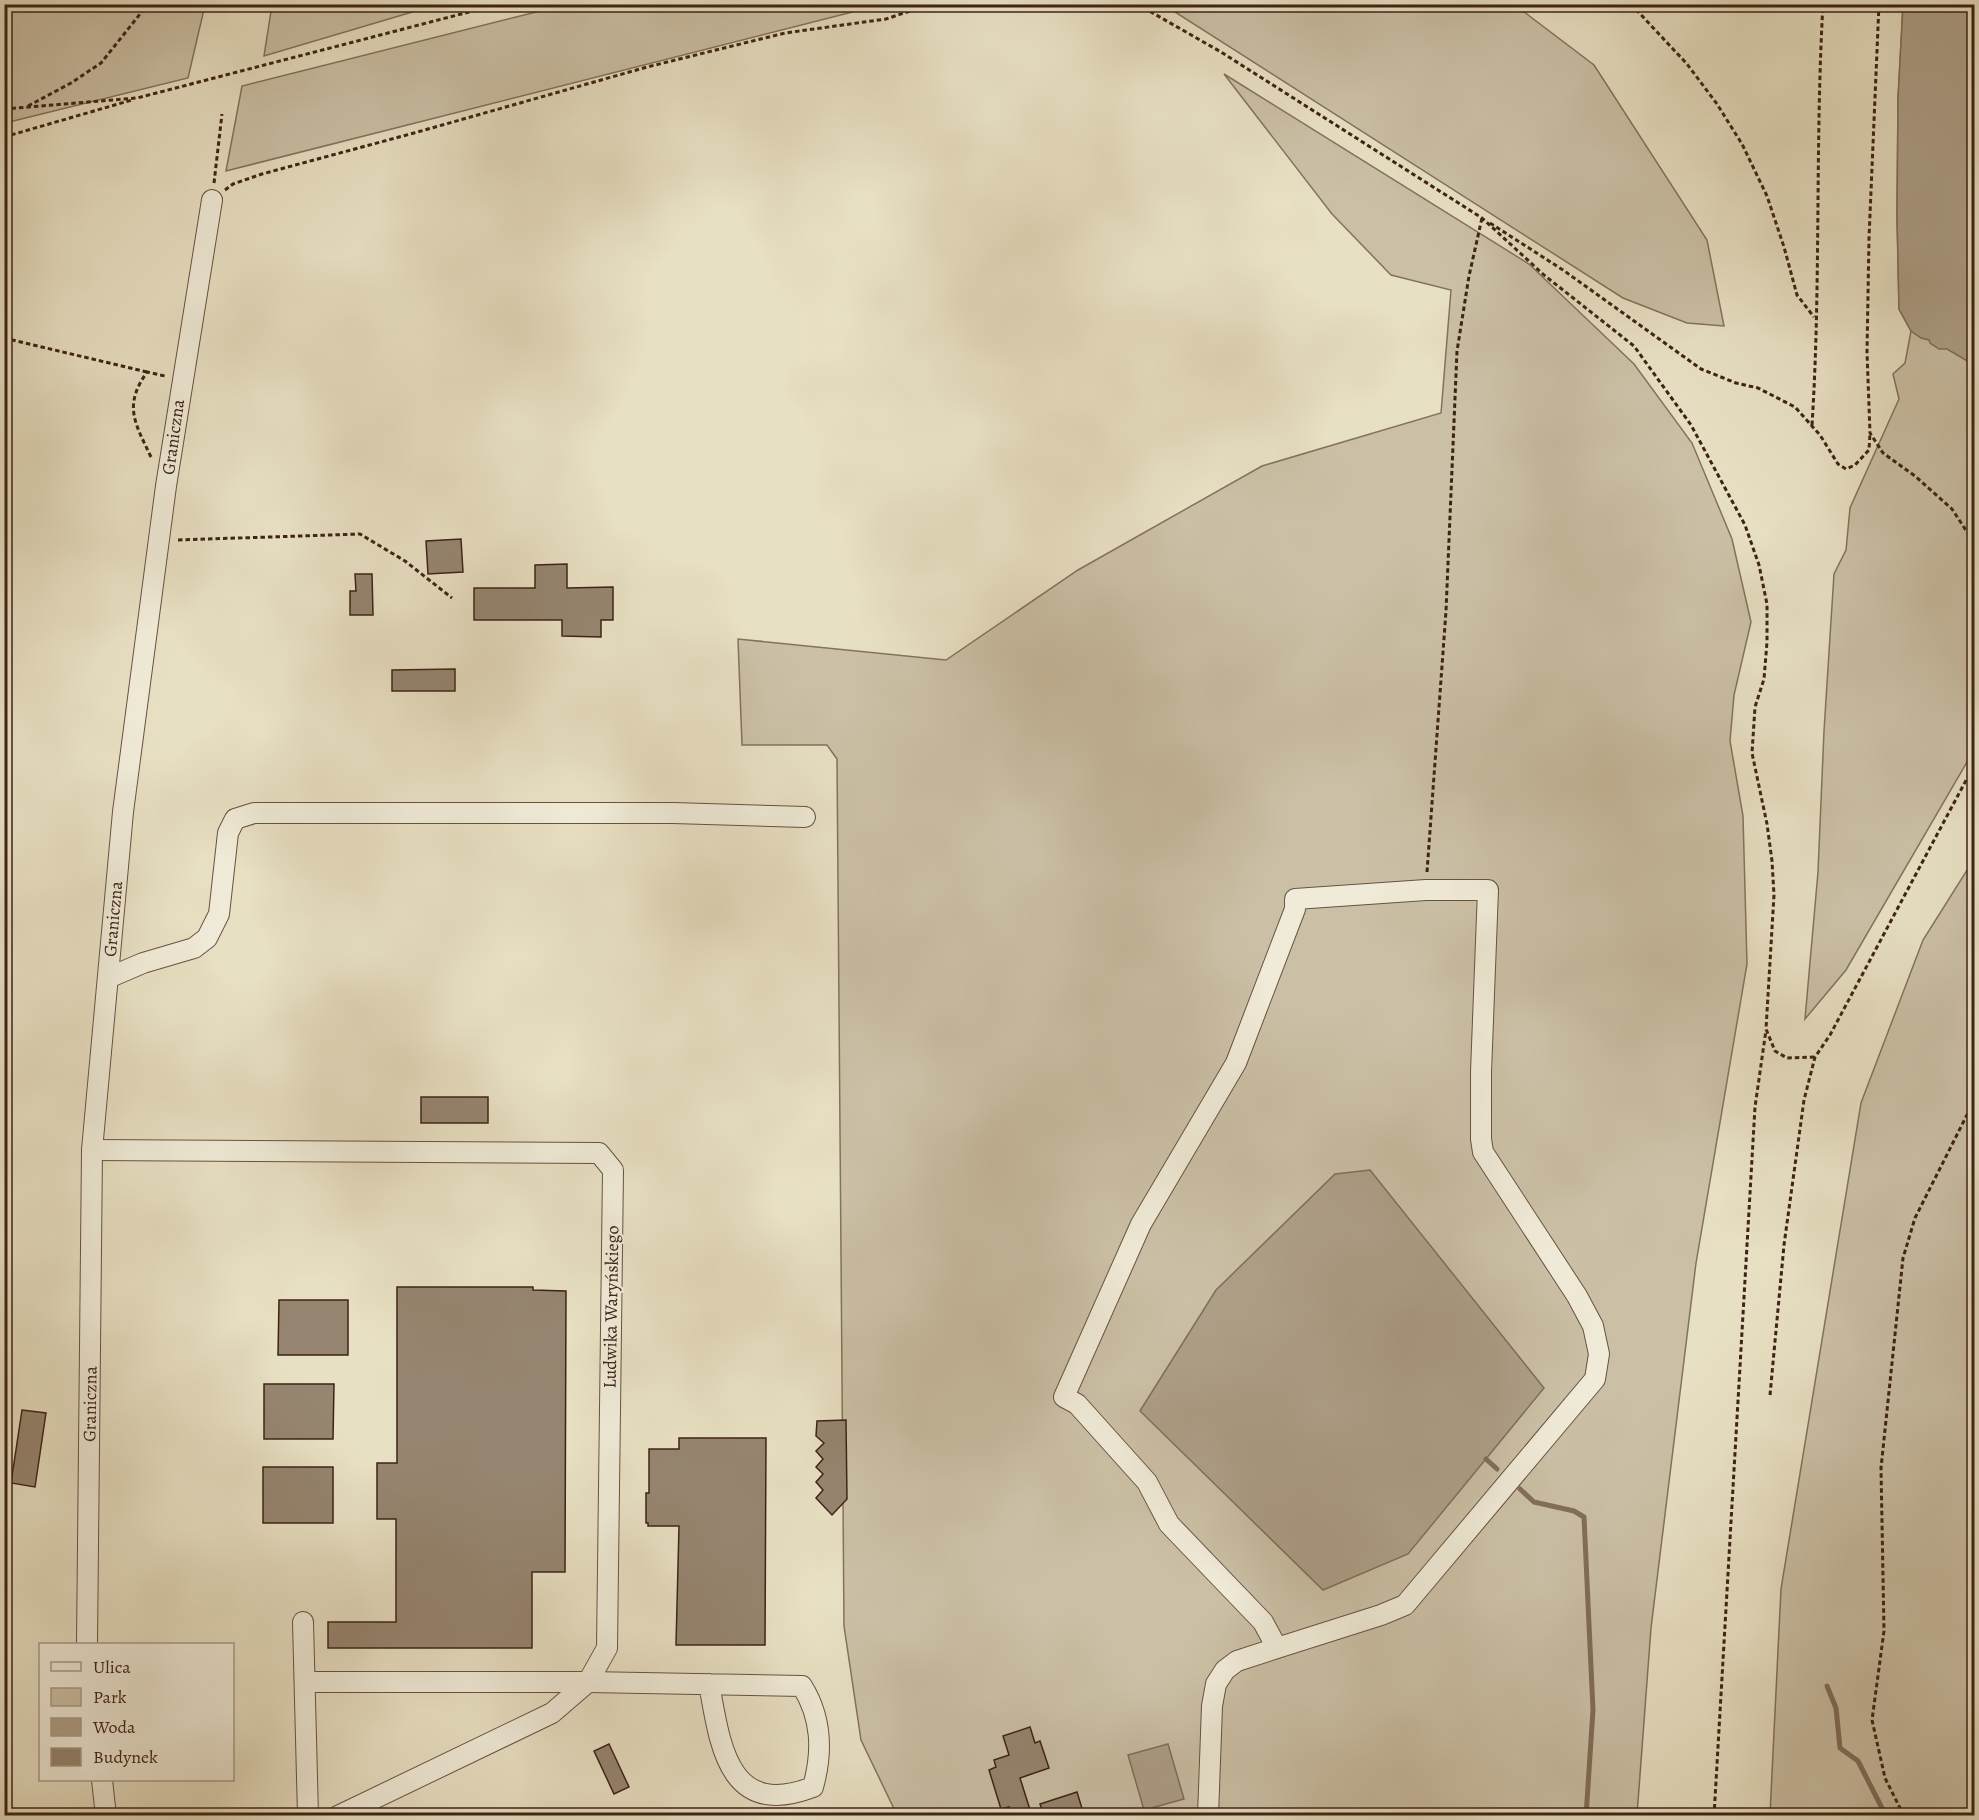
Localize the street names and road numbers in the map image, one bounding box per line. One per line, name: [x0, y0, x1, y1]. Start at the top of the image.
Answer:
street label: Graniczna: [156, 397, 190, 476]
street label: Graniczna: [98, 880, 128, 958]
street label: Ludwika Waryńskiego: [598, 1225, 624, 1389]
street label: Graniczna: [77, 1365, 103, 1442]

